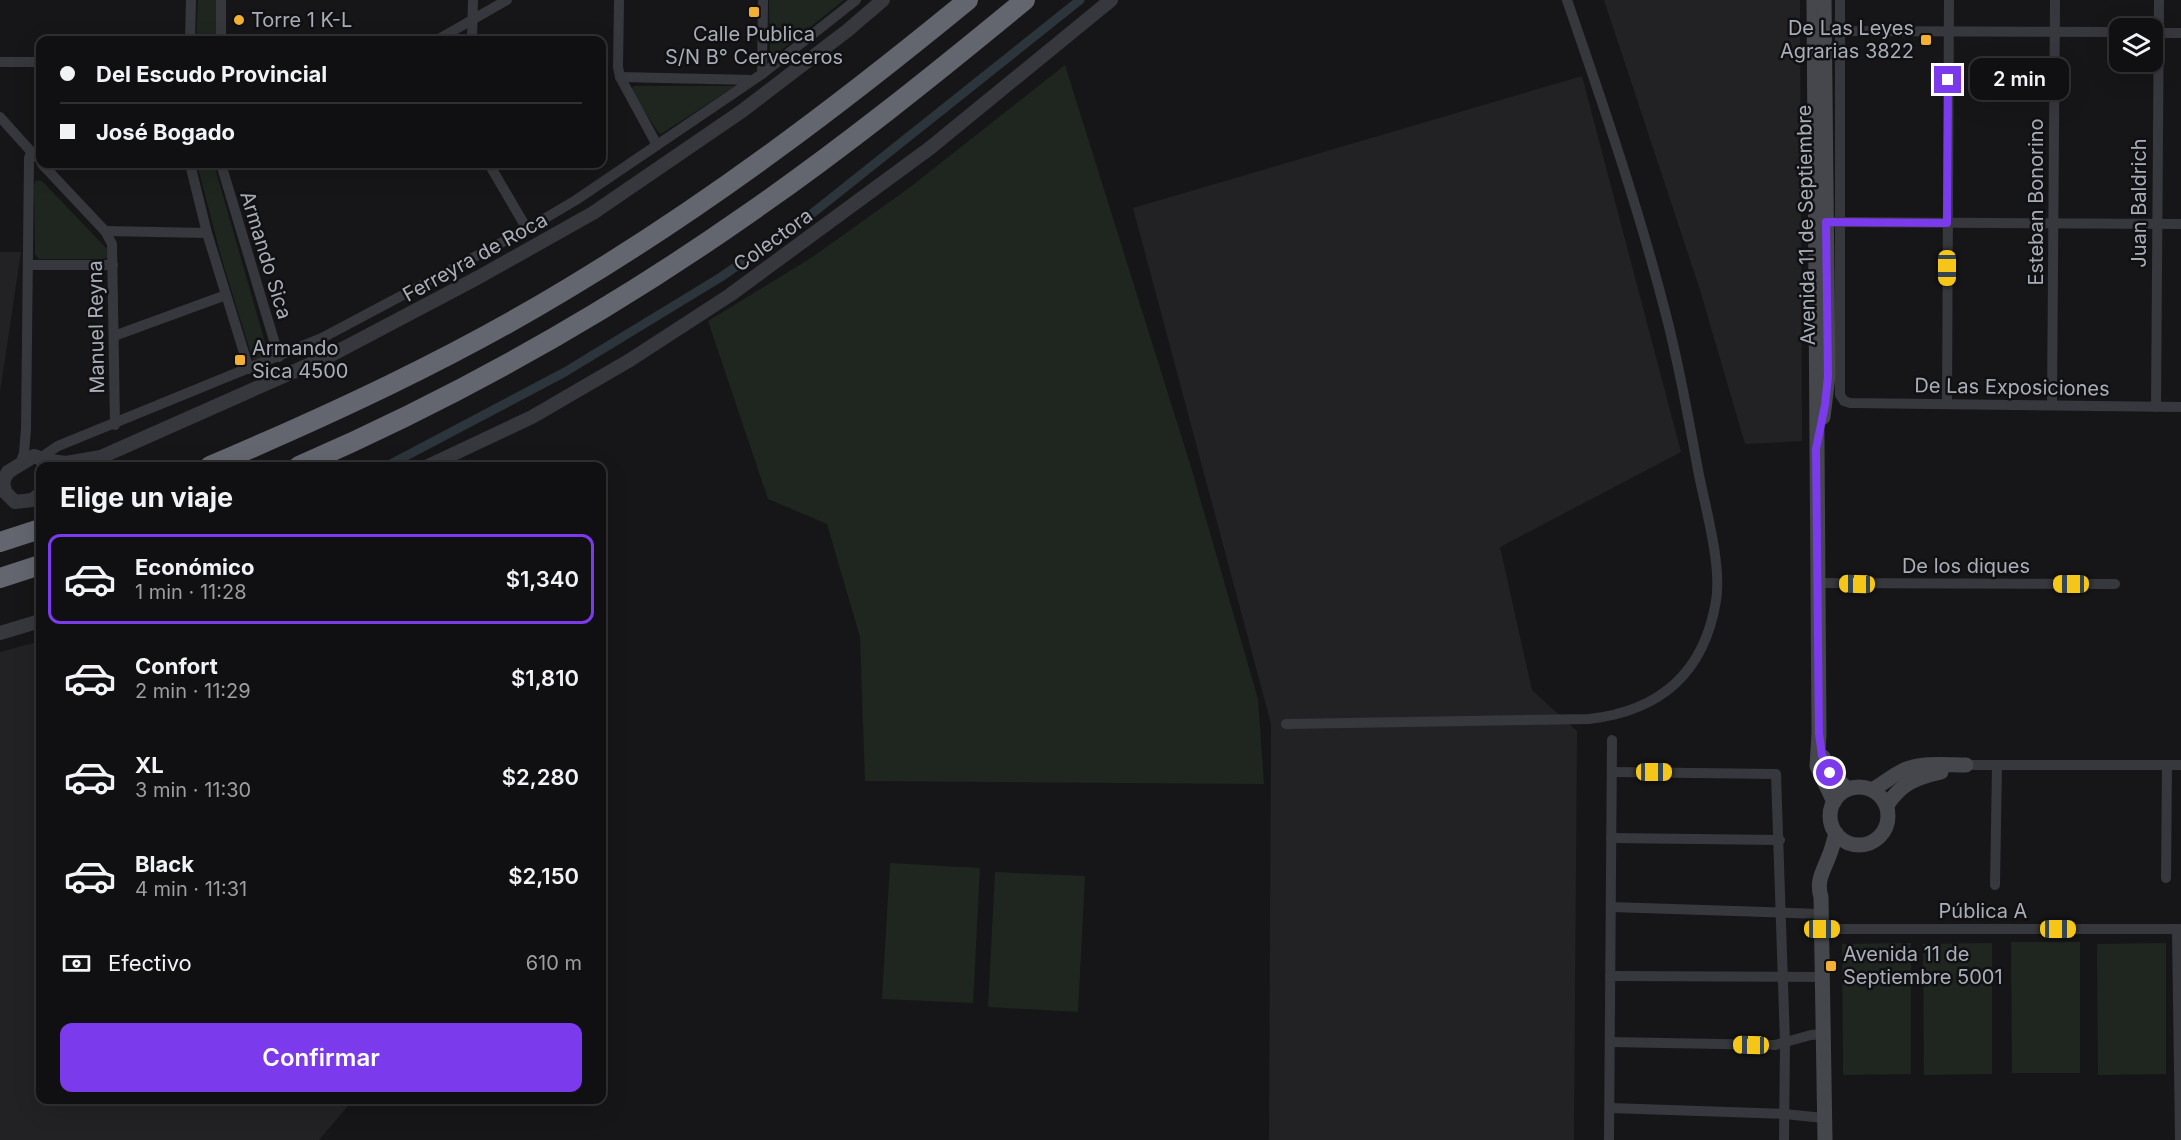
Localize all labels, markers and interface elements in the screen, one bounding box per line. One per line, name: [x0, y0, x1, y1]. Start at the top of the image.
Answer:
marker: Calle Publica S/N B° Cerveceros: [747, 5, 761, 19]
place label: Torre 1 K-L: [251, 8, 352, 32]
marker: Torre 1 K-L: [232, 13, 246, 27]
place label: De Las Leyes Agrarias 3822: [1780, 16, 1914, 63]
map controls: [2109, 18, 2163, 72]
button: layers: [2109, 18, 2163, 72]
place label: Calle Publica S/N B° Cerveceros: [665, 22, 843, 69]
marker: De Las Leyes Agrarias 3822: [1919, 33, 1933, 47]
callout: 2 min: [1969, 59, 2068, 101]
text: Del Escudo Provincial: [96, 61, 327, 87]
route end: [1934, 66, 1961, 93]
text: 2 min: [1993, 67, 2046, 91]
street label: Avenida 11 de Septiembre: [1792, 105, 1820, 345]
street label: Esteban Bonorino: [2024, 118, 2048, 286]
text: José Bogado: [96, 119, 235, 145]
street label: Juan Baldrich: [2127, 138, 2151, 268]
street label: Armando Sica: [235, 188, 297, 322]
street label: Colectora: [729, 203, 817, 277]
street label: Ferreyra de Roca: [399, 207, 551, 307]
car: [1938, 250, 1956, 286]
street label: Manuel Reyna: [83, 260, 109, 394]
place label: Armando Sica 4500: [252, 336, 348, 383]
marker: Armando Sica 4500: [233, 353, 247, 367]
street label: De Las Exposiciones: [1914, 373, 2110, 401]
text: Elige un viaje: [60, 481, 233, 514]
icon: car: [63, 552, 117, 606]
text: Económico: [135, 554, 254, 580]
street label: De los diques: [1902, 554, 2030, 578]
text: $1,340: [506, 566, 579, 592]
car: [1839, 575, 1875, 593]
car: [2053, 575, 2089, 593]
text: 1 min · 11:28: [135, 580, 247, 604]
icon: car: [63, 651, 117, 705]
text: Confort: [135, 653, 218, 679]
text: $1,810: [511, 665, 579, 691]
text: 2 min · 11:29: [135, 679, 251, 703]
icon: car: [63, 750, 117, 804]
text: XL: [135, 752, 164, 778]
route start: [1816, 759, 1843, 786]
car: [1636, 763, 1672, 781]
text: $2,280: [502, 764, 579, 790]
text: 3 min · 11:30: [135, 778, 251, 802]
icon: car: [63, 849, 117, 903]
text: Black: [135, 851, 194, 877]
text: $2,150: [508, 863, 579, 889]
text: 4 min · 11:31: [135, 877, 247, 901]
street label: Pública A: [1939, 899, 2028, 923]
car: [1804, 920, 1840, 938]
car: [2040, 920, 2076, 938]
place label: Avenida 11 de Septiembre 5001: [1843, 942, 2003, 989]
icon: cash: [60, 947, 93, 980]
text: Efectivo: [108, 950, 192, 976]
text: 610 m: [526, 951, 582, 975]
marker: Avenida 11 de Septiembre 5001: [1824, 959, 1838, 973]
button: Confirmar: [60, 1023, 582, 1092]
car: [1733, 1036, 1769, 1054]

